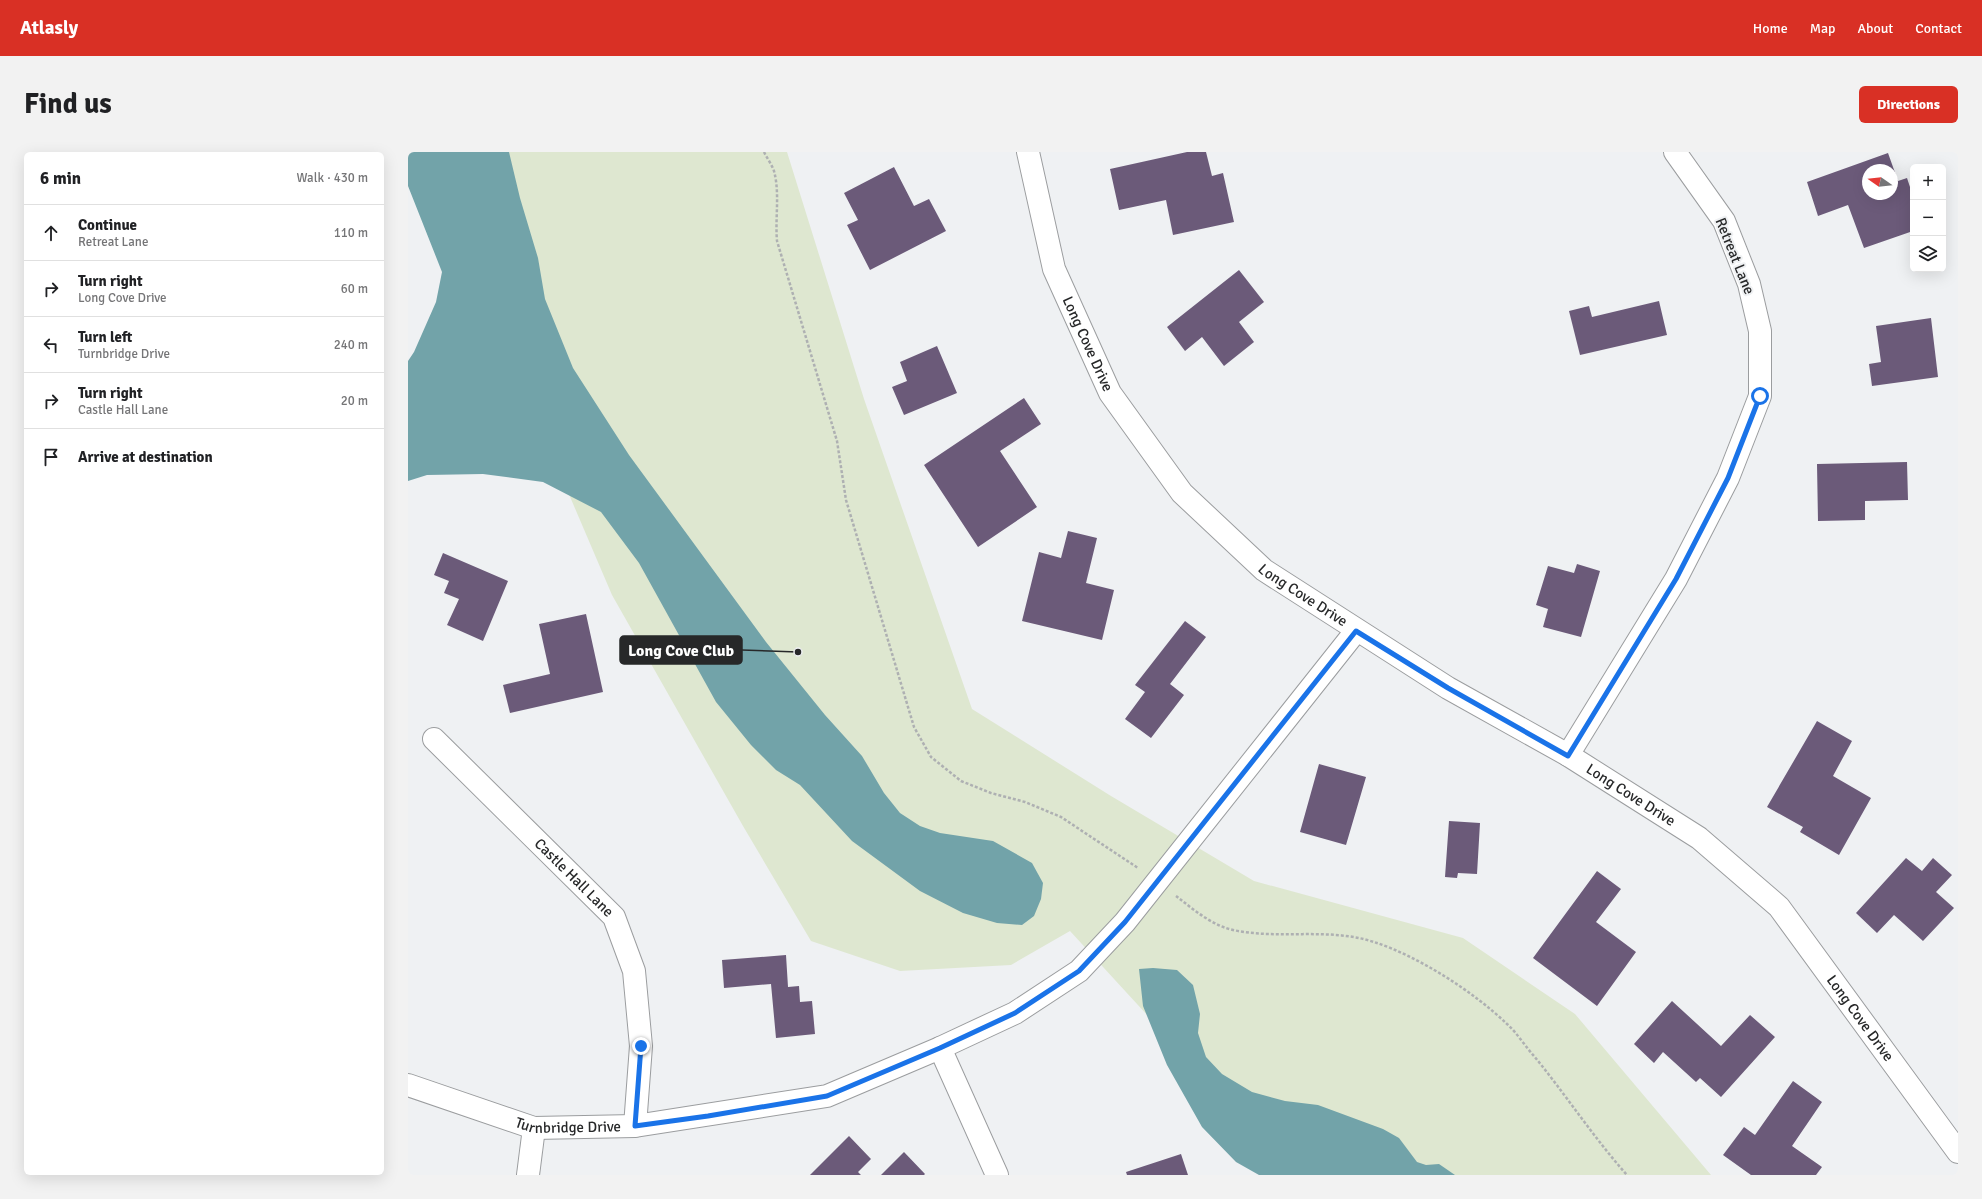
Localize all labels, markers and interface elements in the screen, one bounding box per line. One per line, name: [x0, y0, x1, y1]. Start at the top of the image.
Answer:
text: Atlasly: [20, 16, 78, 40]
text: Home: [1753, 20, 1788, 37]
text: Map: [1810, 20, 1835, 37]
text: About: [1857, 20, 1893, 37]
text: Contact: [1915, 20, 1962, 37]
button: Directions: [1859, 86, 1958, 123]
text: Find us: [24, 87, 112, 121]
north arrow: [1862, 164, 1898, 200]
map controls: [1910, 164, 1946, 272]
button: +: [1910, 164, 1946, 200]
text: 6 min: [40, 168, 81, 189]
text: Walk · 430 m: [297, 170, 368, 186]
button: −: [1910, 200, 1946, 236]
street label: Retreat Lane: [1711, 215, 1759, 297]
text: Continue: [78, 216, 137, 234]
icon: ahead: [40, 222, 62, 244]
text: 110 m: [334, 225, 368, 241]
text: Retreat Lane: [78, 234, 148, 250]
button: layers: [1910, 236, 1946, 272]
text: Turn right: [78, 272, 143, 290]
icon: right: [40, 278, 62, 300]
text: 60 m: [341, 281, 368, 297]
text: Long Cove Drive: [78, 290, 167, 306]
street label: Long Cove Drive: [1059, 294, 1117, 394]
text: Turn left: [78, 328, 132, 346]
icon: left: [40, 334, 62, 356]
text: 240 m: [334, 337, 368, 353]
text: Turnbridge Drive: [78, 346, 170, 362]
text: Turn right: [78, 384, 143, 402]
route start: [1751, 387, 1769, 405]
icon: right: [40, 390, 62, 412]
text: 20 m: [341, 393, 368, 409]
text: Castle Hall Lane: [78, 402, 168, 418]
icon: arrive: [40, 446, 62, 468]
text: Arrive at destination: [78, 448, 213, 466]
street label: Long Cove Drive: [1254, 560, 1351, 630]
callout: Long Cove Club: [620, 636, 742, 664]
text: Long Cove Club: [628, 641, 735, 661]
street label: Long Cove Drive: [1583, 760, 1679, 830]
street label: Castle Hall Lane: [531, 834, 617, 921]
street label: Long Cove Drive: [1823, 971, 1898, 1065]
route end: [632, 1037, 650, 1055]
street label: Turnbridge Drive: [513, 1113, 621, 1137]

